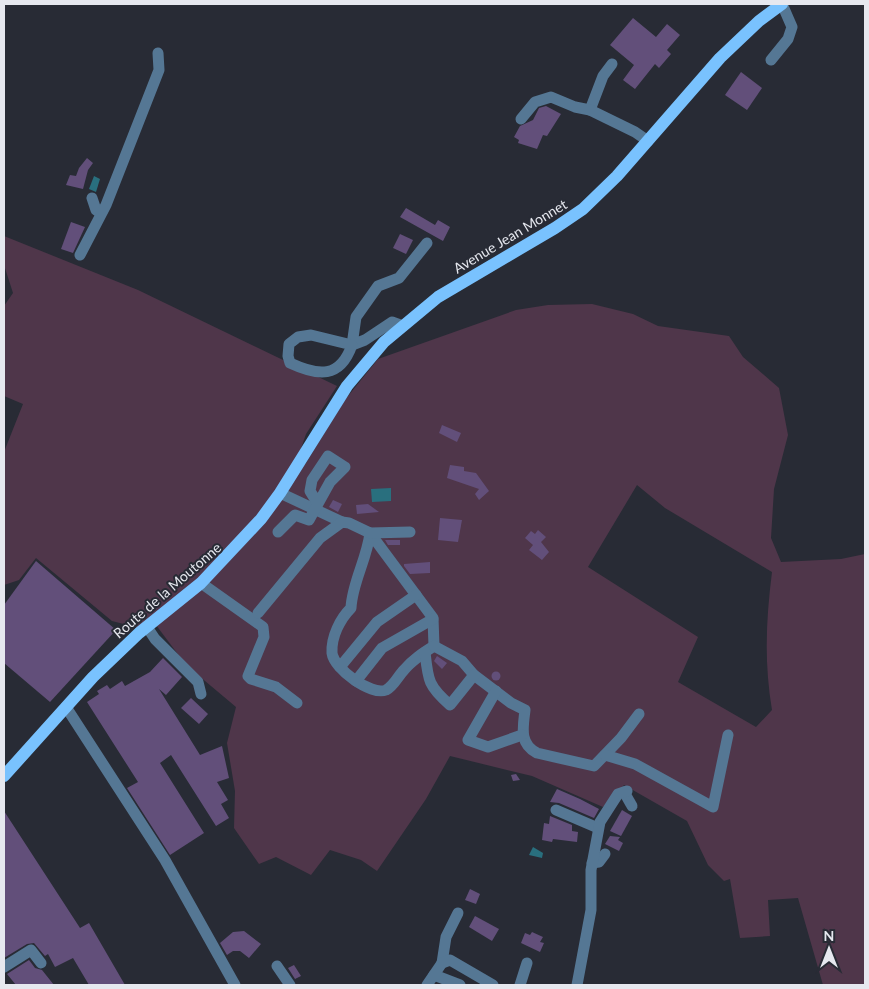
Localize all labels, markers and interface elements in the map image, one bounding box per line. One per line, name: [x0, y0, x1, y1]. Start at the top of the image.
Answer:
street label: Avenue Jean Monnet: [450, 195, 570, 277]
street label: Route de la Moutonne: [110, 539, 224, 641]
north arrow: [804, 924, 854, 974]
text: N: [824, 927, 834, 944]

